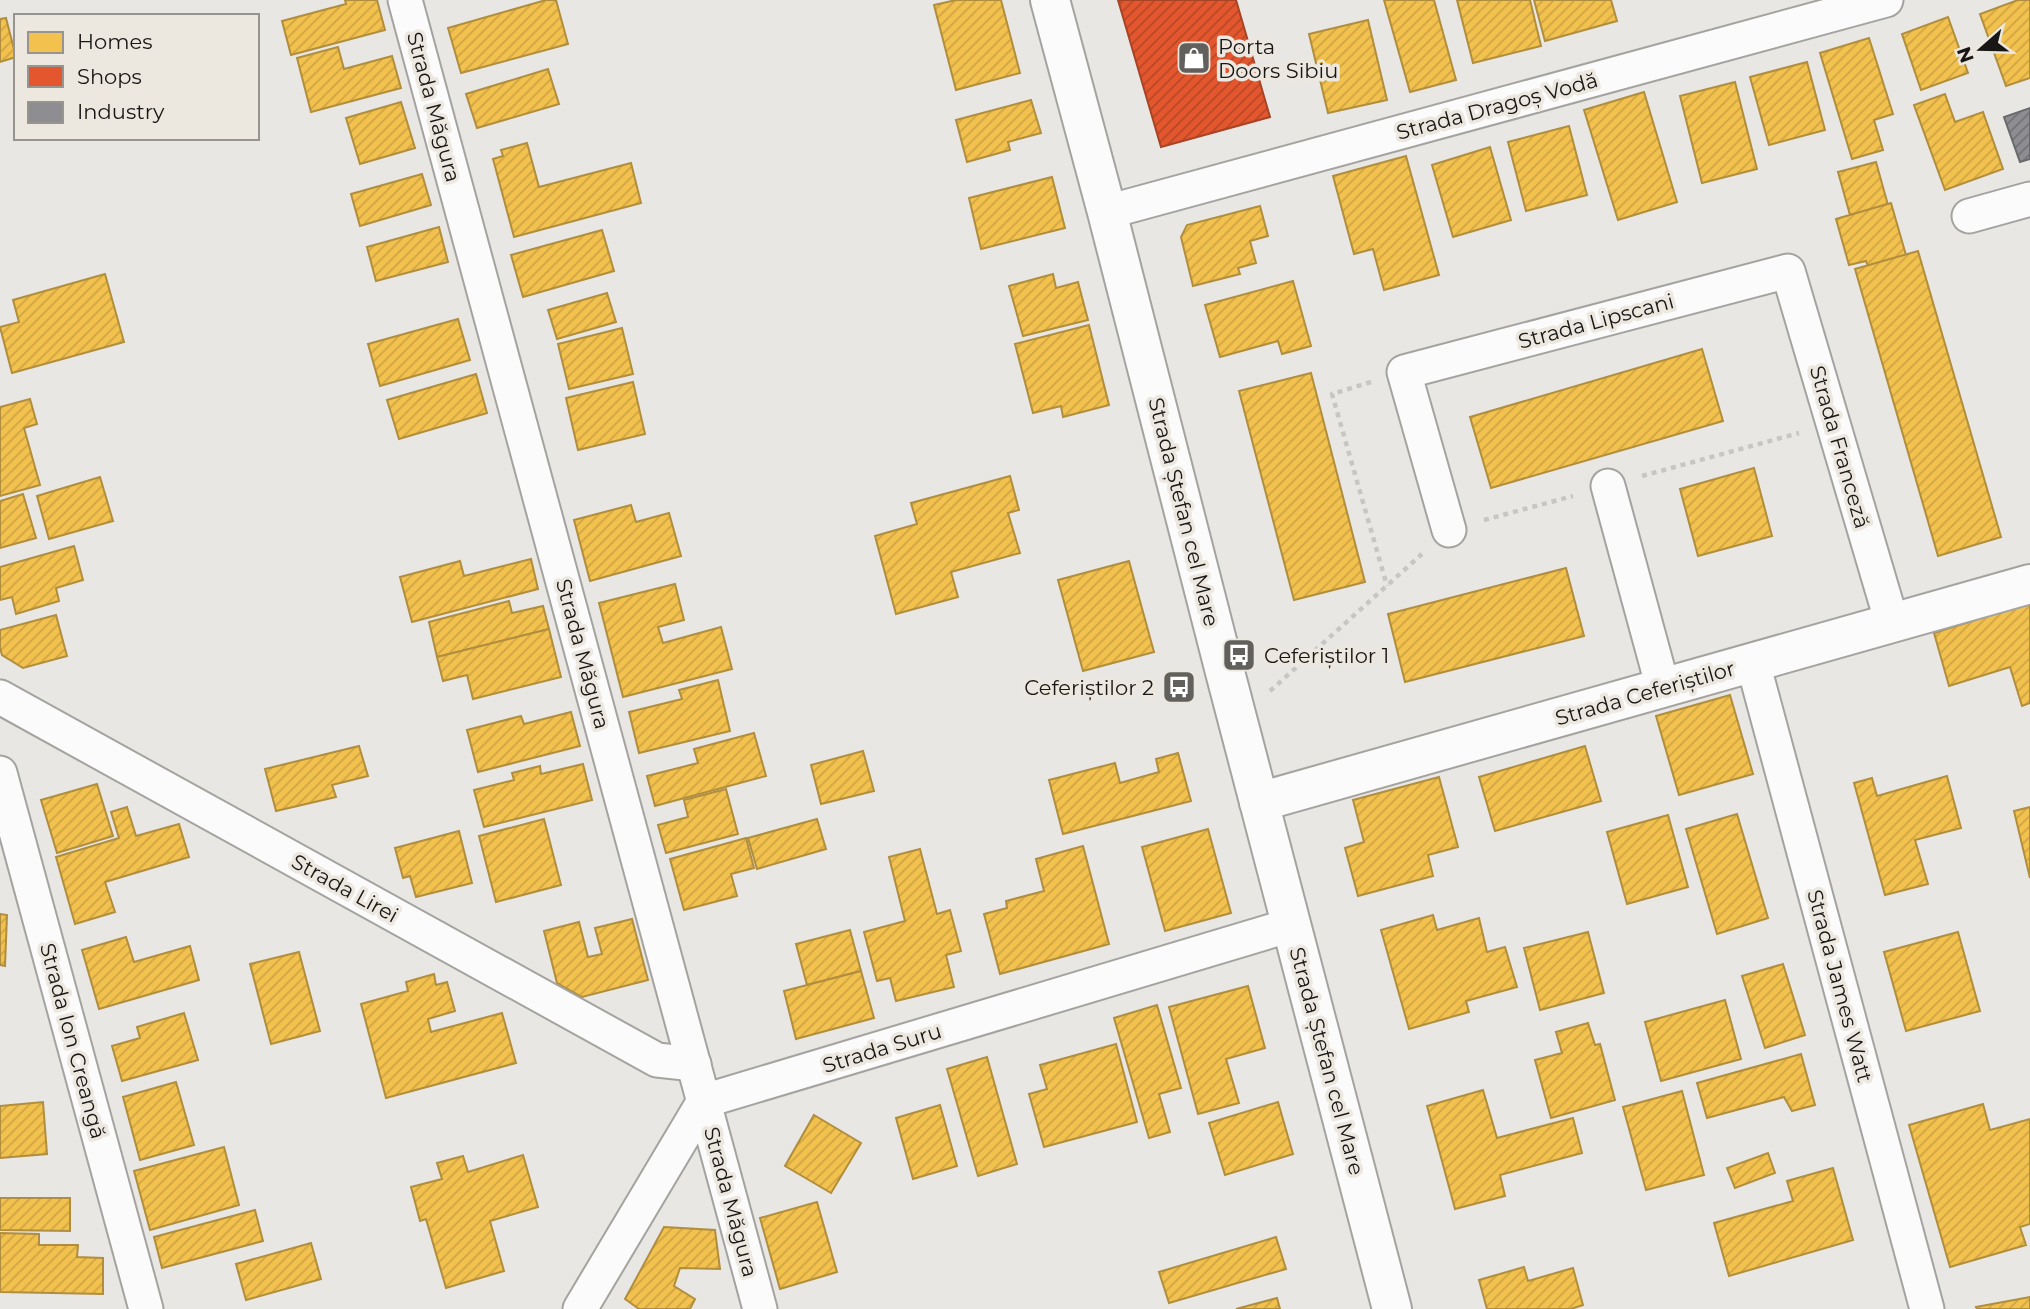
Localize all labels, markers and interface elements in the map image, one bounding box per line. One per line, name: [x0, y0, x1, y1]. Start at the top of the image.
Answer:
legend: [14, 14, 259, 140]
north arrow: [1946, 14, 2016, 84]
text: Homes: [77, 29, 152, 54]
street label: Strada Măgura: [402, 29, 466, 185]
place label: Porta Doors Sibiu: [1218, 34, 1338, 83]
shop icon: Porta Doors Sibiu: [1175, 39, 1213, 77]
text: N: [1952, 43, 1979, 66]
text: Shops: [77, 64, 142, 89]
street label: Strada Dragoș Vodă: [1394, 67, 1601, 146]
text: Industry: [77, 99, 165, 124]
street label: Strada Lipscani: [1515, 288, 1677, 354]
street label: Strada Franceză: [1805, 363, 1875, 531]
street label: Strada Ștefan cel Mare: [1142, 395, 1225, 629]
street label: Strada Măgura: [551, 576, 615, 732]
bus stop icon: Ceferiștilor 1: [1220, 636, 1258, 674]
place label: Ceferiștilor 1: [1264, 643, 1389, 669]
street label: Strada Ceferiștilor: [1552, 655, 1738, 732]
bus stop icon: Ceferiștilor 2: [1160, 668, 1198, 706]
place label: Ceferiștilor 2: [1024, 675, 1154, 701]
street label: Strada Lirei: [287, 848, 403, 928]
street label: Strada James Watt: [1802, 887, 1878, 1085]
street label: Strada Ion Creangă: [35, 940, 111, 1142]
street label: Strada Ștefan cel Mare: [1284, 944, 1369, 1178]
street label: Strada Suru: [819, 1018, 945, 1078]
street label: Strada Măgura: [699, 1124, 763, 1280]

